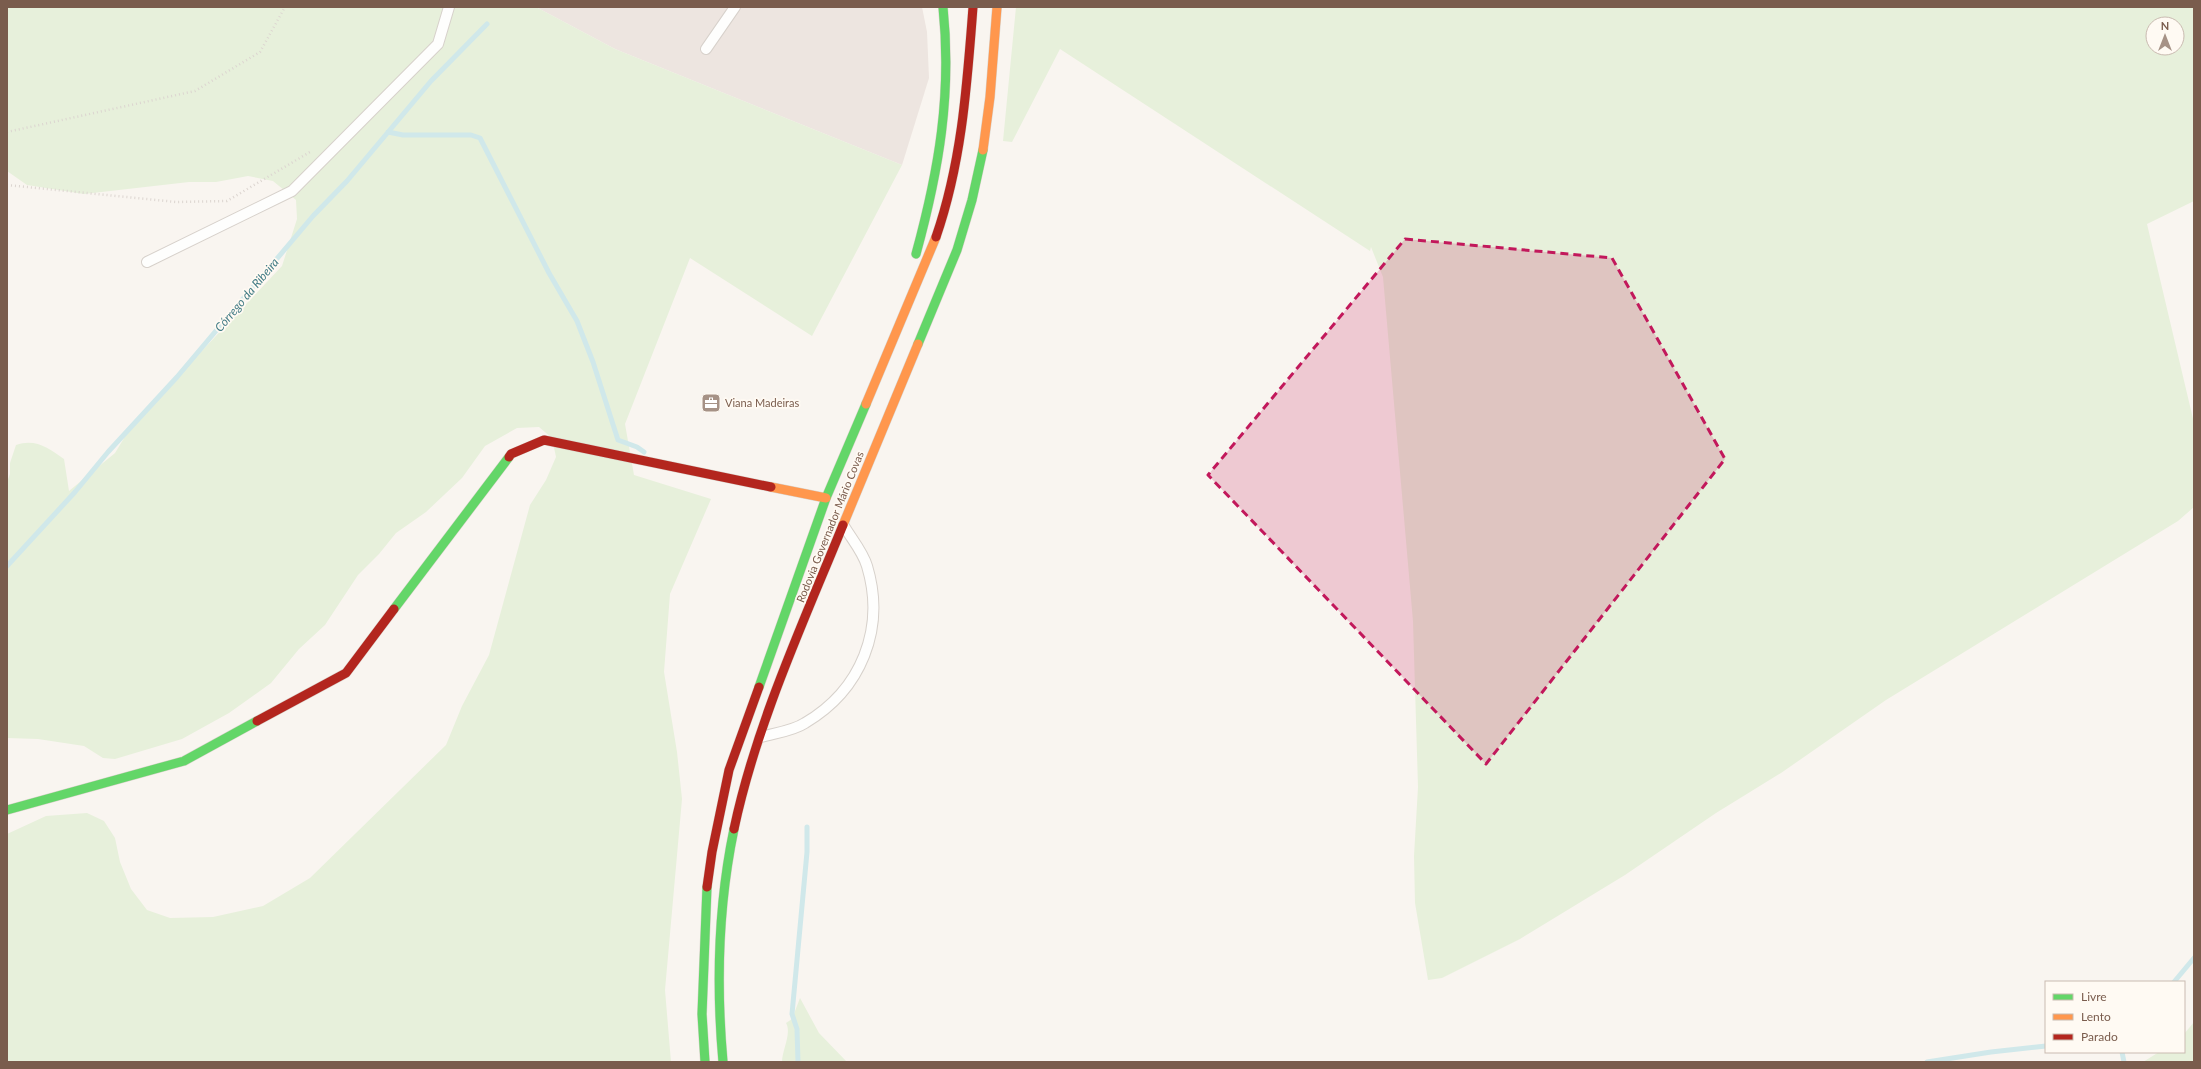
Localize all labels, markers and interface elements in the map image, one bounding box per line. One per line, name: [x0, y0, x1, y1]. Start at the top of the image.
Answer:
north arrow: [2145, 16, 2185, 56]
text: N: [2161, 19, 2169, 32]
water label: Córrego da Ribeira: [211, 255, 282, 335]
office icon: Viana Madeiras: [700, 392, 722, 414]
place label: Viana Madeiras: [725, 396, 799, 409]
street label: Rodovia Governador Mário Covas: [793, 449, 866, 604]
legend: [2045, 981, 2185, 1053]
text: Livre: [2081, 989, 2107, 1004]
text: Lento: [2081, 1009, 2111, 1024]
text: Parado: [2081, 1029, 2118, 1044]

